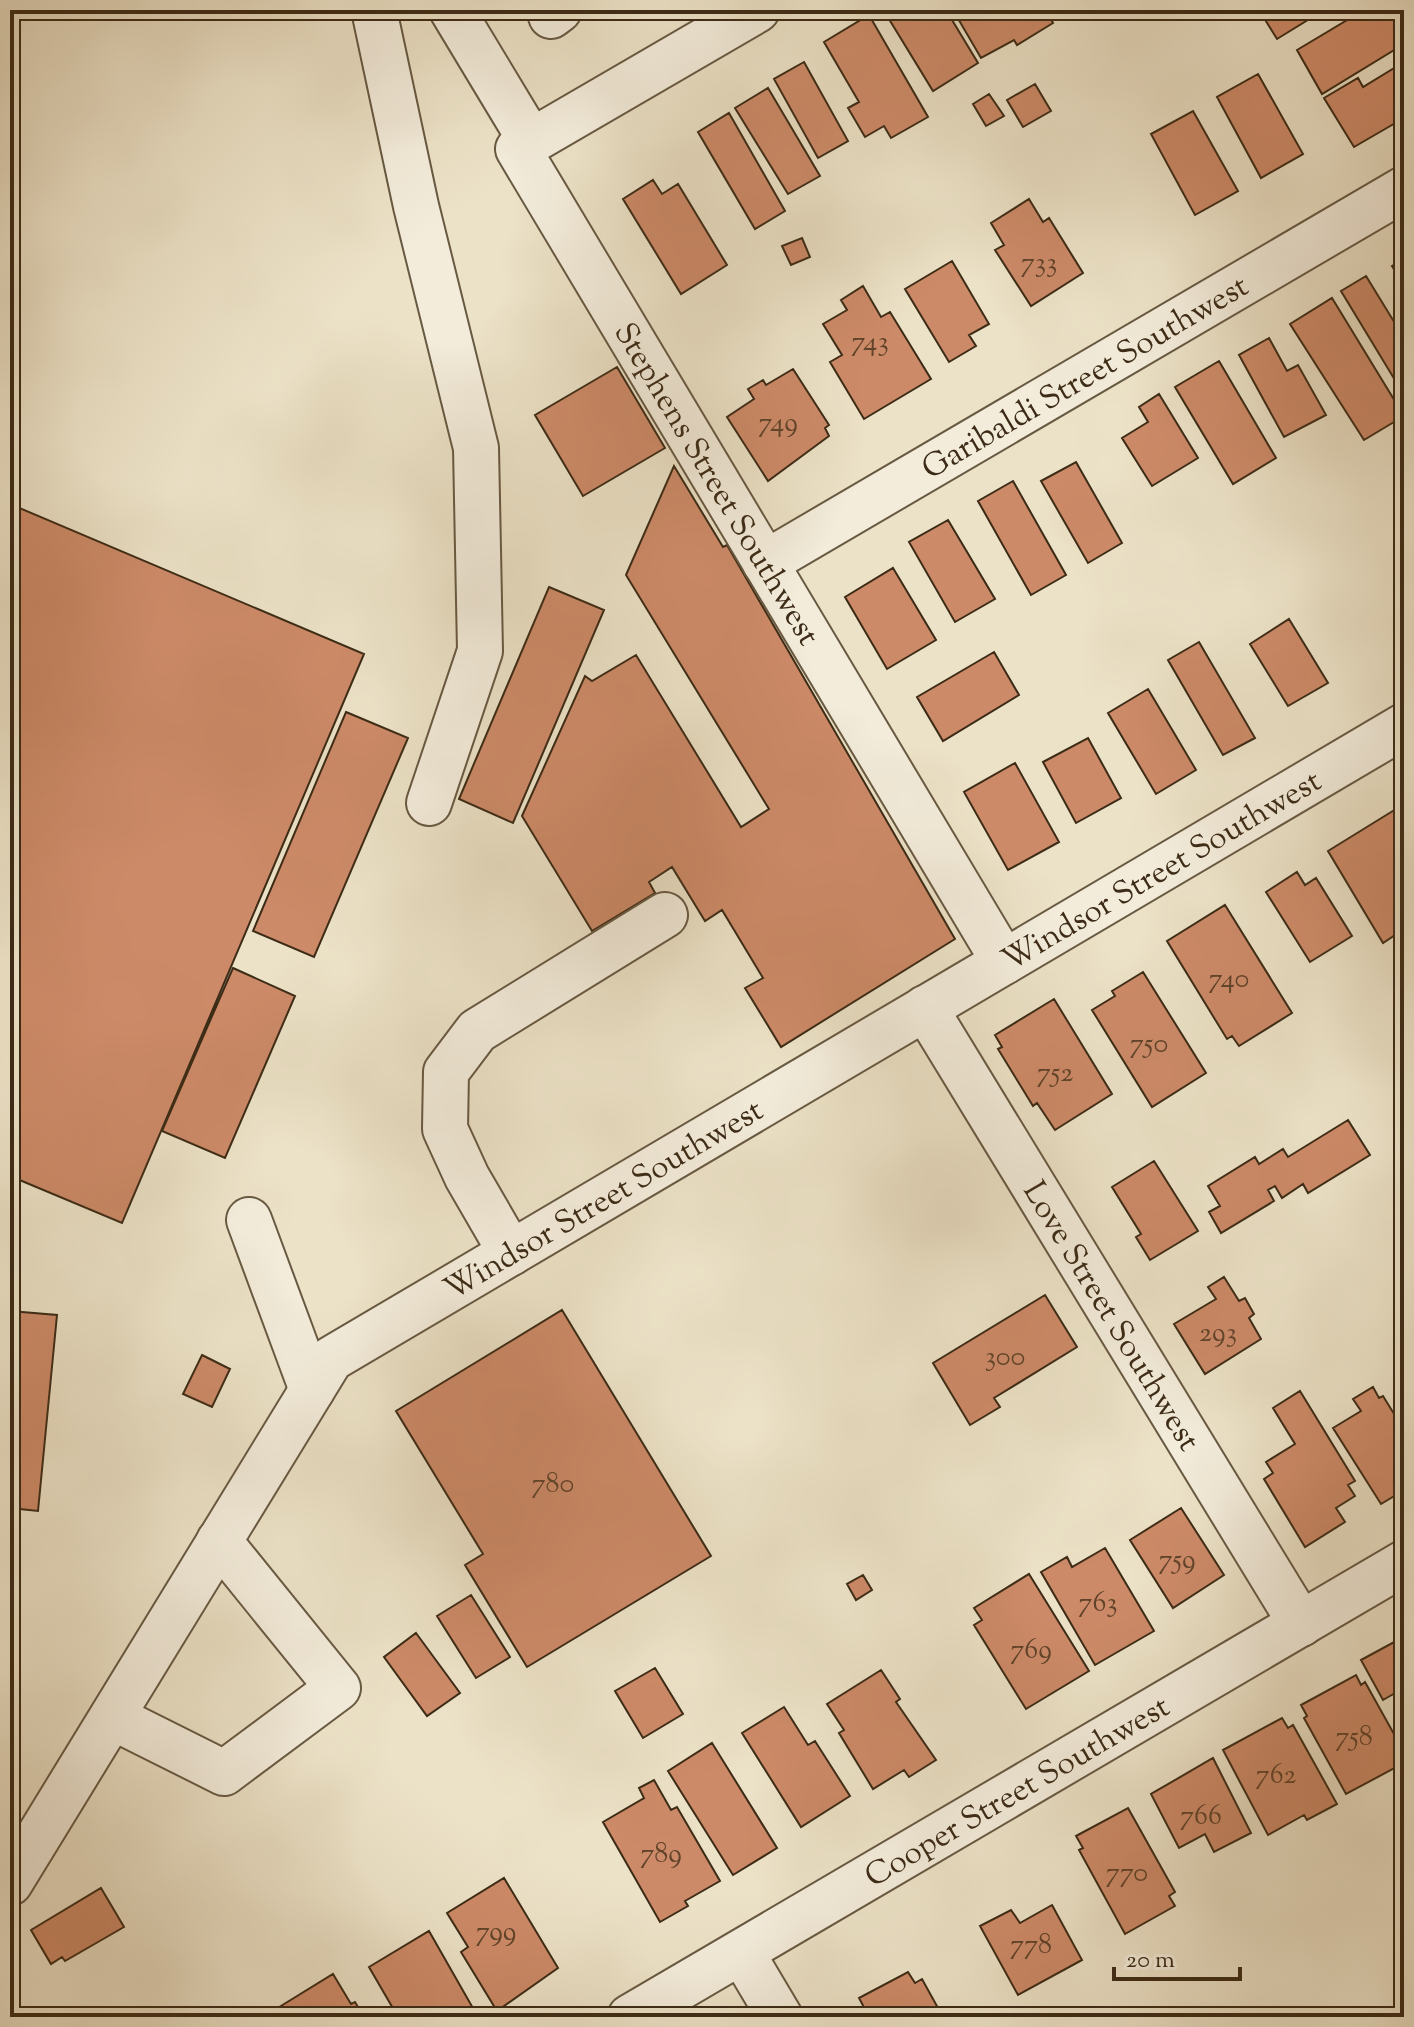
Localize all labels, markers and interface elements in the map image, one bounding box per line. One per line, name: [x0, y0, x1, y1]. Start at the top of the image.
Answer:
house number: 733: [1021, 244, 1057, 284]
street label: Garibaldi Street Southwest: [914, 265, 1258, 492]
street label: Stephens Street Southwest: [601, 315, 830, 655]
house number: 743: [851, 323, 889, 363]
house number: 749: [758, 404, 798, 444]
street label: Windsor Street Southwest: [994, 760, 1331, 984]
house number: 740: [1209, 960, 1249, 1000]
house number: 750: [1130, 1025, 1168, 1065]
house number: 752: [1037, 1054, 1073, 1094]
street label: Windsor Street Southwest: [436, 1089, 773, 1314]
street label: Love Street Southwest: [1010, 1173, 1210, 1461]
house number: 293: [1199, 1314, 1237, 1354]
house number: 300: [985, 1338, 1025, 1378]
house number: 780: [532, 1465, 574, 1505]
house number: 759: [1158, 1541, 1196, 1581]
house number: 763: [1078, 1584, 1118, 1624]
house number: 769: [1010, 1631, 1052, 1671]
street label: Cooper Street Southwest: [857, 1685, 1179, 1900]
house number: 758: [1335, 1718, 1373, 1758]
house number: 762: [1256, 1756, 1296, 1796]
house number: 766: [1180, 1797, 1222, 1837]
house number: 789: [640, 1835, 682, 1875]
house number: 770: [1106, 1854, 1148, 1894]
house number: 799: [476, 1913, 516, 1953]
house number: 778: [1010, 1926, 1052, 1966]
scale bar: [1114, 1931, 1240, 1981]
text: 20 m: [1126, 1944, 1175, 1978]

